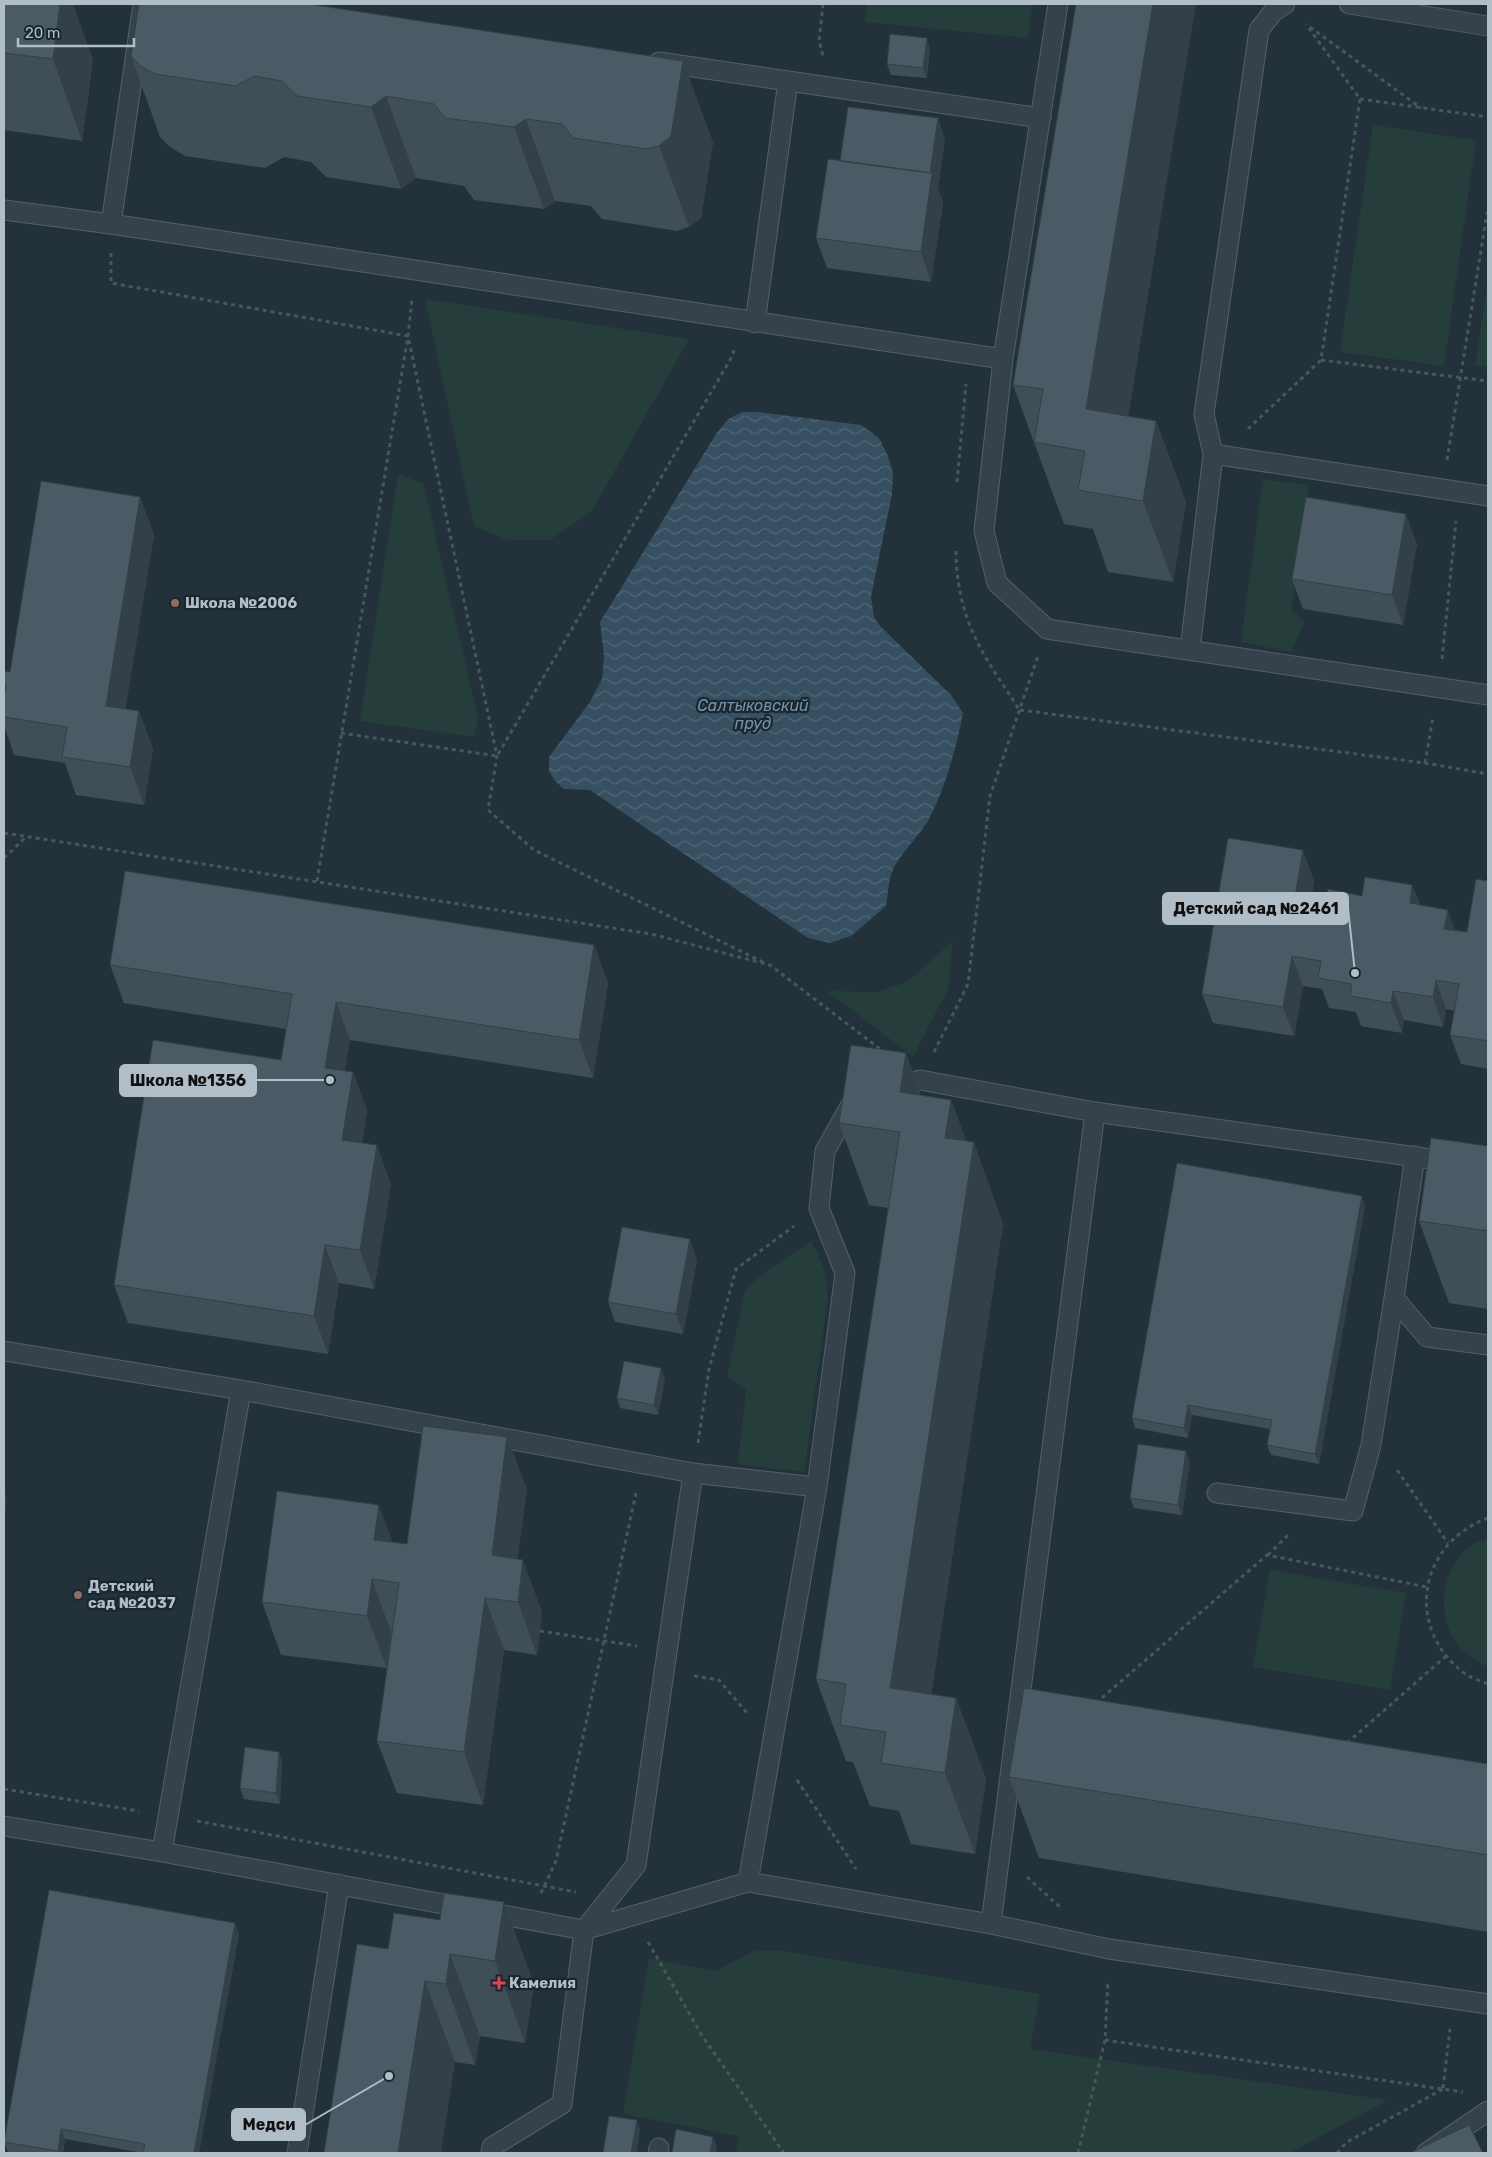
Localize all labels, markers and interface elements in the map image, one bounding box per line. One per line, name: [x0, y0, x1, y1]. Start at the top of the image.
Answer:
scale bar: [18, 15, 134, 47]
text: 20 m: [25, 24, 60, 42]
place label: Школа №2006: [185, 594, 298, 612]
marker: Школа №2006: [169, 597, 181, 609]
water label: Салтыковский пруд: [697, 696, 809, 733]
callout: Детский сад №2461: [1163, 893, 1348, 924]
text: Детский сад №2461: [1173, 899, 1339, 918]
callout: Школа №1356: [120, 1065, 256, 1096]
text: Школа №1356: [130, 1071, 246, 1090]
place label: Детский сад №2037: [88, 1577, 176, 1612]
marker: Детский сад №2037: [72, 1589, 84, 1601]
place label: Камелия: [509, 1974, 576, 1992]
marker: Камелия: [493, 1977, 505, 1989]
callout: Медси: [232, 2109, 305, 2140]
text: Медси: [243, 2115, 295, 2134]

